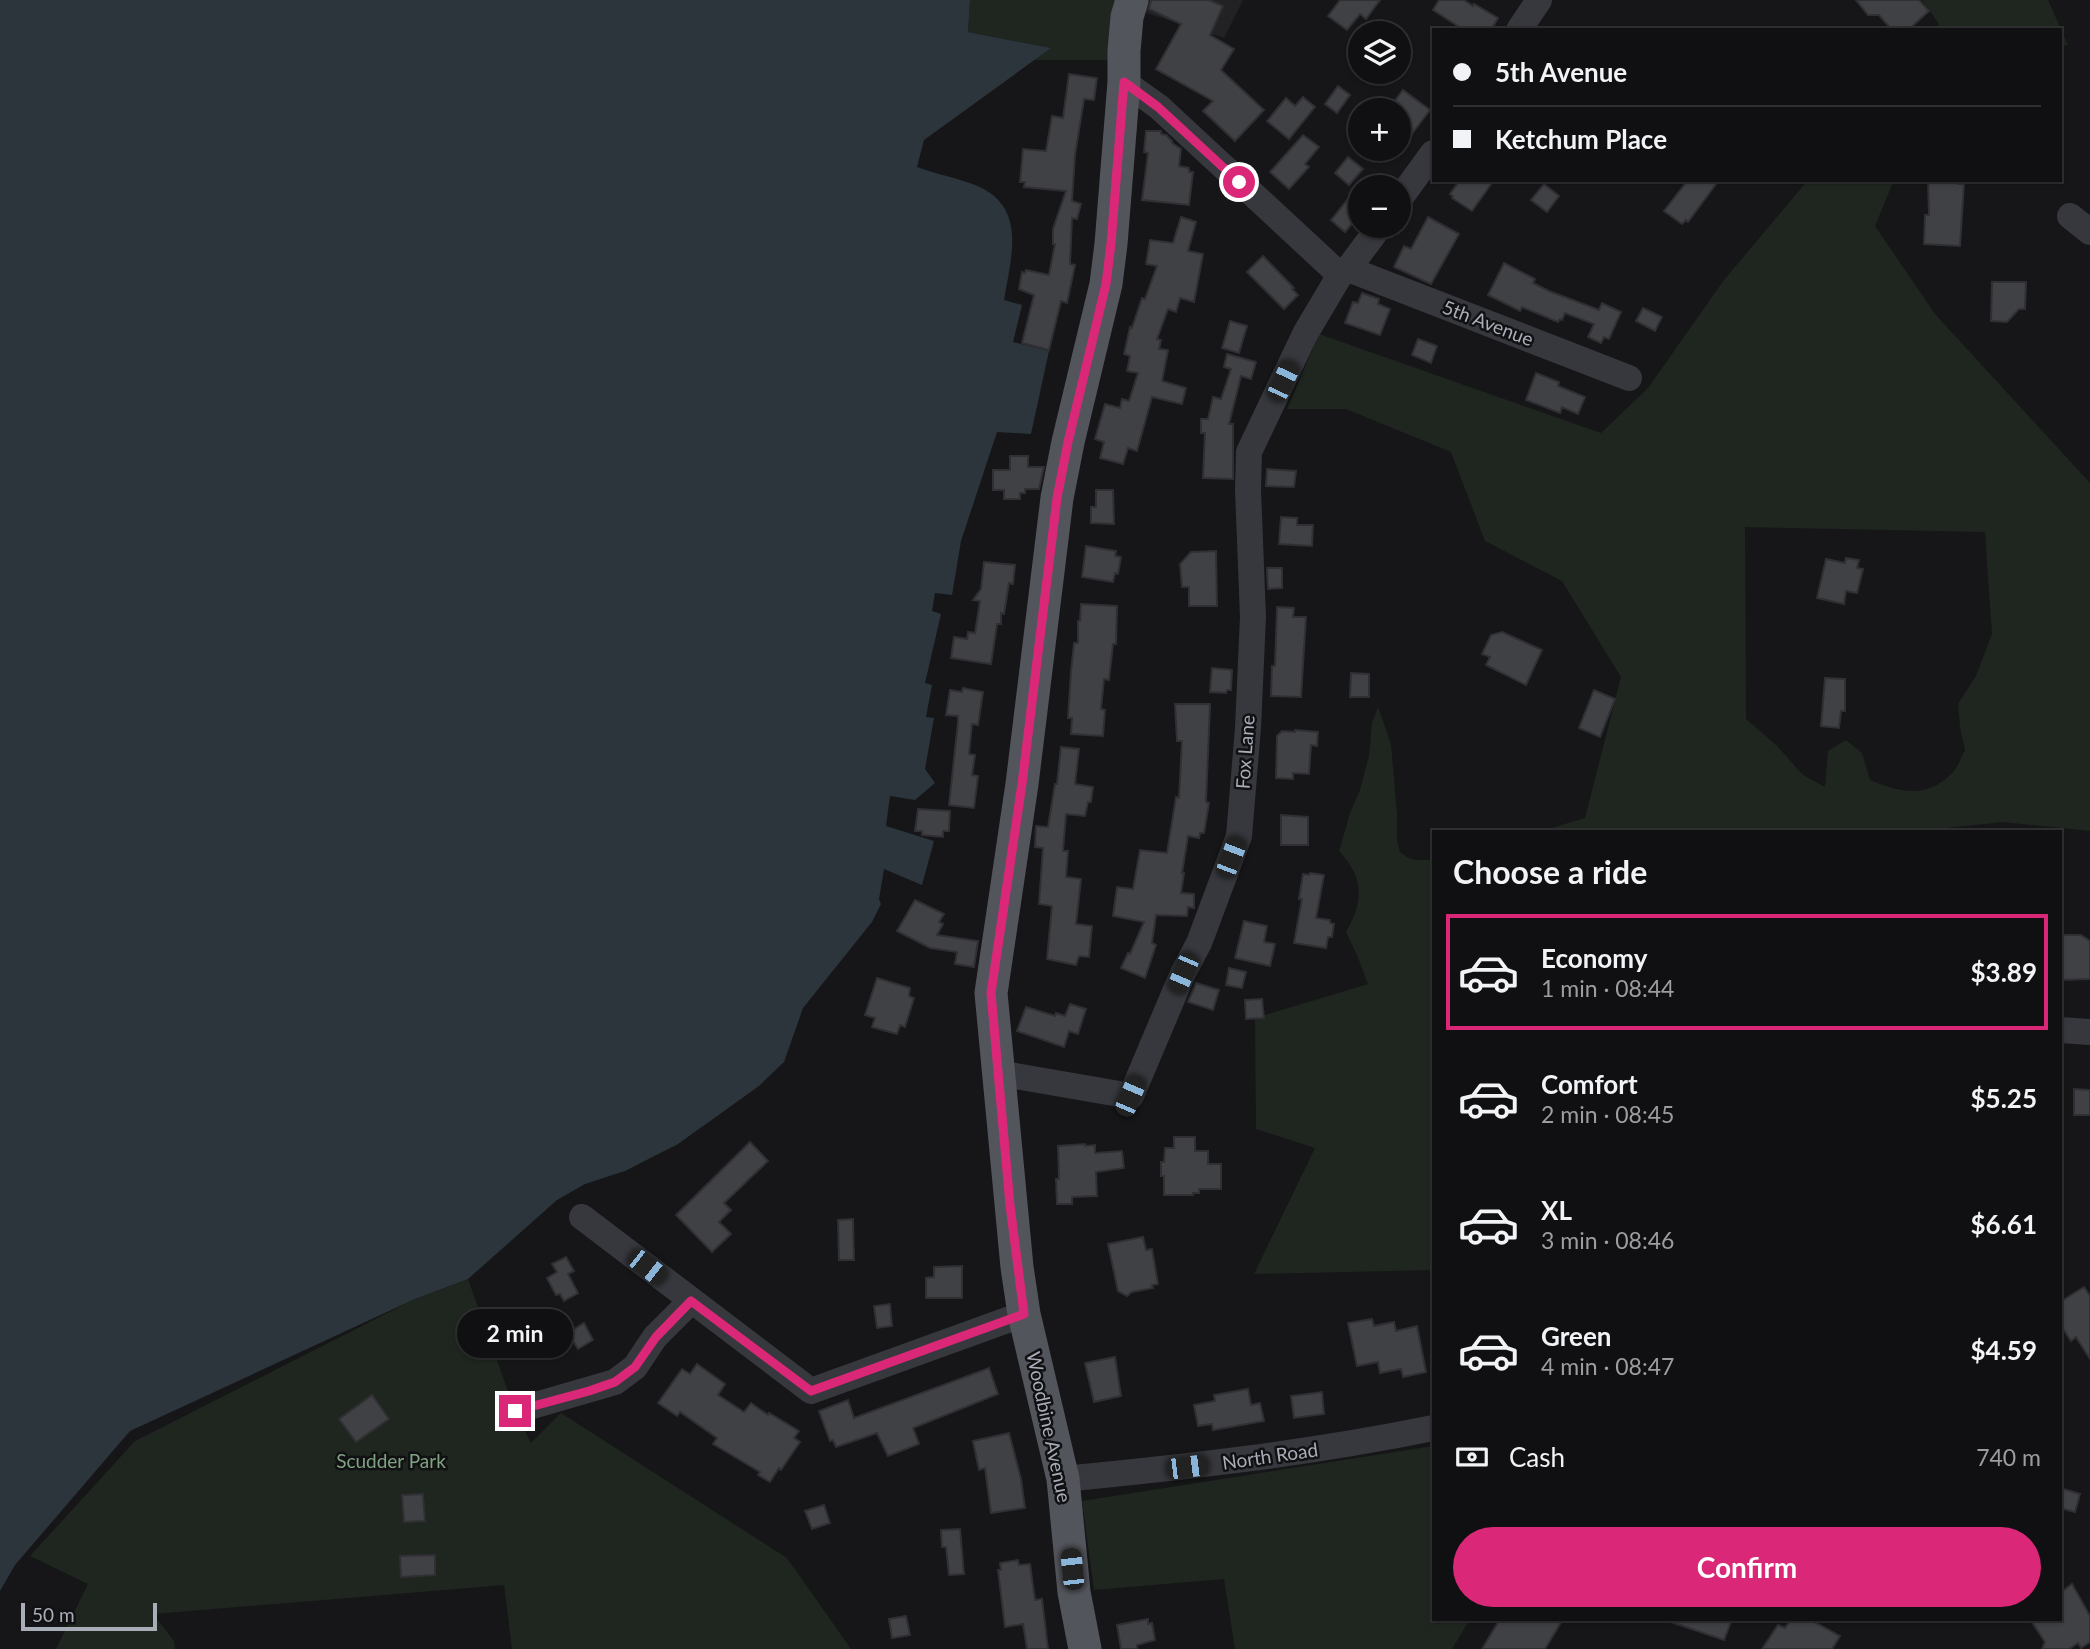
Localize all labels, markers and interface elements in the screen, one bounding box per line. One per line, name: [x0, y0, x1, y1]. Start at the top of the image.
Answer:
map controls: [1348, 21, 1411, 238]
button: layers: [1348, 21, 1411, 84]
text: 5th Avenue: [1495, 56, 1627, 88]
button: +: [1348, 98, 1411, 161]
text: Ketchum Place: [1495, 123, 1667, 155]
route start: [1223, 166, 1255, 198]
button: −: [1348, 175, 1411, 238]
street label: 5th Avenue: [1439, 295, 1537, 350]
car: [1265, 358, 1302, 404]
street label: Fox Lane: [1230, 714, 1259, 790]
car: [1214, 834, 1249, 880]
text: Choose a ride: [1453, 852, 1647, 891]
icon: car: [1457, 941, 1520, 1004]
text: Economy: [1541, 942, 1647, 974]
car: [1166, 950, 1201, 996]
text: $3.89: [1971, 956, 2037, 988]
text: 1 min · 08:44: [1541, 974, 1674, 1002]
icon: car: [1457, 1067, 1520, 1130]
text: Comfort: [1541, 1068, 1638, 1100]
car: [1113, 1073, 1148, 1119]
text: $5.25: [1971, 1082, 2037, 1114]
text: 2 min · 08:45: [1541, 1100, 1674, 1128]
icon: car: [1457, 1193, 1520, 1256]
text: XL: [1541, 1194, 1572, 1226]
text: $6.61: [1971, 1208, 2037, 1240]
text: 3 min · 08:46: [1541, 1226, 1674, 1254]
car: [624, 1246, 671, 1288]
callout: 2 min: [457, 1310, 573, 1358]
text: 2 min: [486, 1319, 544, 1347]
icon: car: [1457, 1319, 1520, 1382]
text: Green: [1541, 1320, 1611, 1352]
text: $4.59: [1971, 1334, 2037, 1366]
street label: Woodbine Avenue: [1022, 1349, 1077, 1504]
text: 4 min · 08:47: [1541, 1352, 1674, 1380]
route end: [499, 1395, 531, 1427]
street label: North Road: [1221, 1437, 1319, 1474]
icon: cash: [1453, 1438, 1491, 1476]
text: Cash: [1509, 1441, 1565, 1473]
text: 740 m: [1976, 1443, 2041, 1471]
park label: Scudder Park: [336, 1449, 446, 1472]
car: [1165, 1454, 1210, 1480]
button: Confirm: [1453, 1527, 2041, 1607]
car: [1060, 1547, 1085, 1591]
scale bar: [21, 1600, 158, 1632]
text: 50 m: [32, 1603, 75, 1626]

